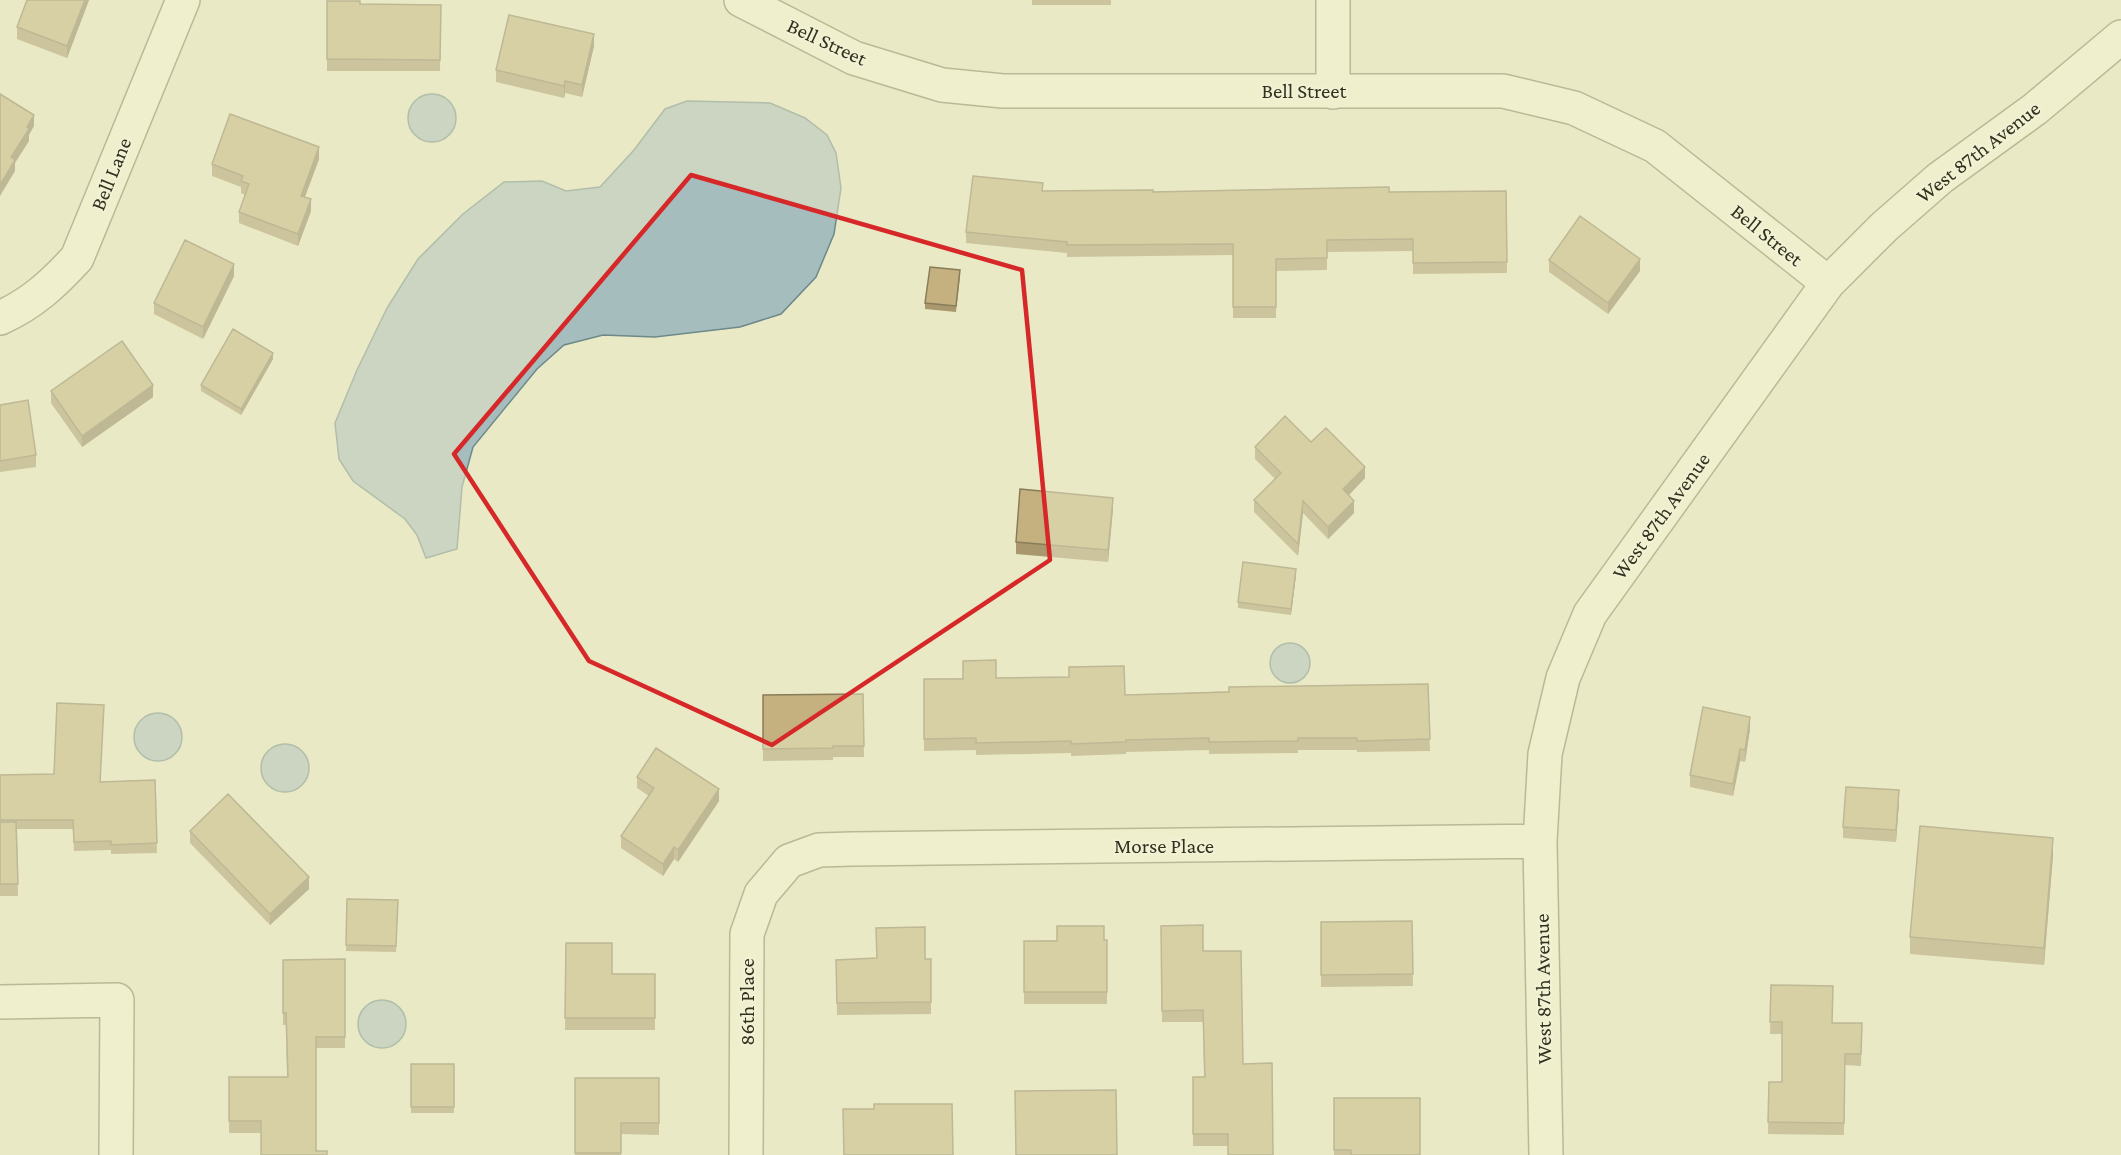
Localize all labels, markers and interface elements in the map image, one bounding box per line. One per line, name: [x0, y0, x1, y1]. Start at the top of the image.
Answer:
street label: Bell Street: [783, 13, 871, 71]
street label: Bell Street: [1262, 79, 1347, 103]
street label: West 87th Avenue: [1911, 96, 2045, 208]
street label: Bell Lane: [86, 134, 136, 214]
street label: Bell Street: [1726, 199, 1808, 272]
street label: West 87th Avenue: [1607, 448, 1715, 584]
street label: Morse Place: [1114, 834, 1214, 858]
street label: West 87th Avenue: [1530, 913, 1556, 1065]
street label: 86th Place: [735, 958, 759, 1046]

